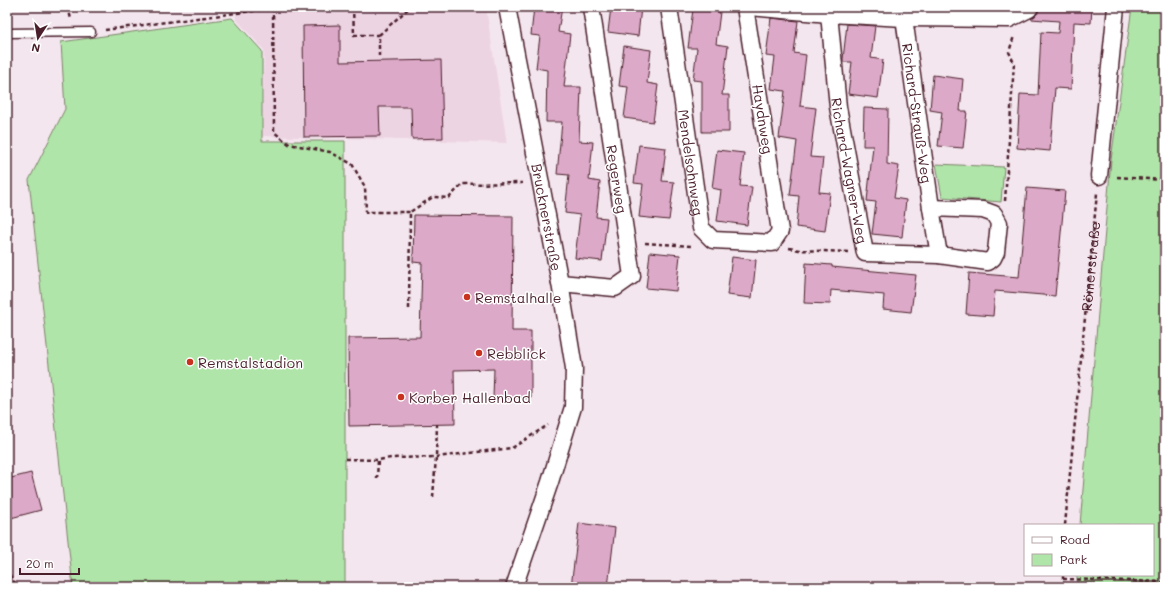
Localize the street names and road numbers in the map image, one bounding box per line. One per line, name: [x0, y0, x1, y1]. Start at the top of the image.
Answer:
street label: Richard-Strauß-Weg: [898, 42, 937, 184]
street label: Haydnweg: [748, 83, 778, 155]
street label: Richard-Wagner-Weg: [828, 97, 873, 245]
street label: Mendelsohnweg: [674, 108, 709, 217]
street label: Regerweg: [602, 143, 632, 215]
street label: Brucknerstraße: [528, 162, 567, 272]
street label: Römerstraße: [1076, 220, 1104, 312]

